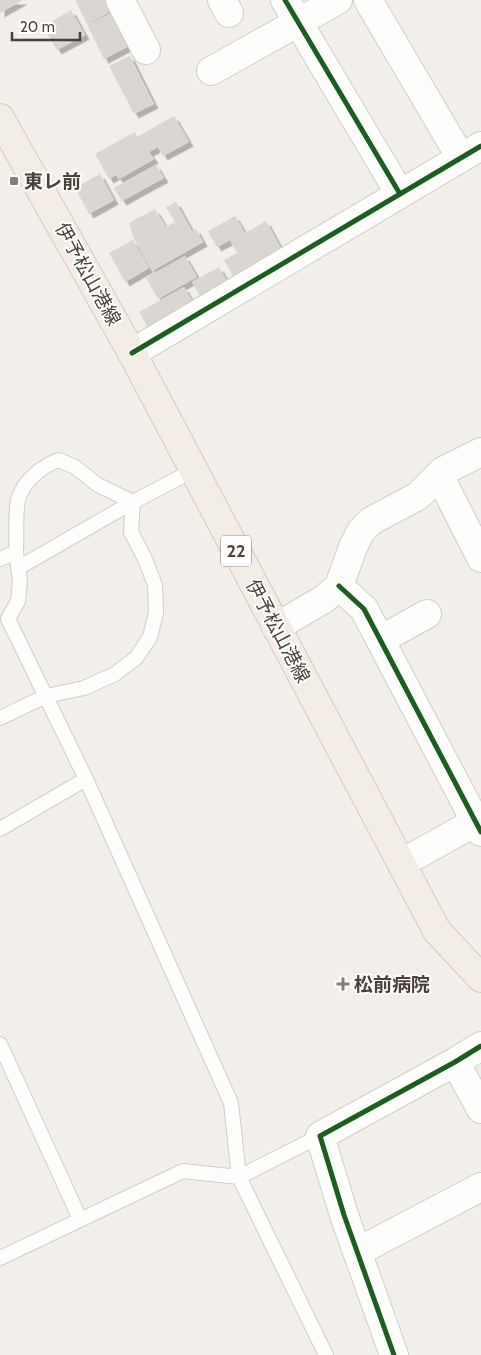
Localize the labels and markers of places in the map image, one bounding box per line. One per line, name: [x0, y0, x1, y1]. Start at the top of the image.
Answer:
place label: 東レ前: [24, 170, 81, 193]
marker: 東レ前: [8, 175, 20, 187]
place label: 松前病院: [354, 973, 430, 996]
marker: 松前病院: [336, 977, 350, 991]

